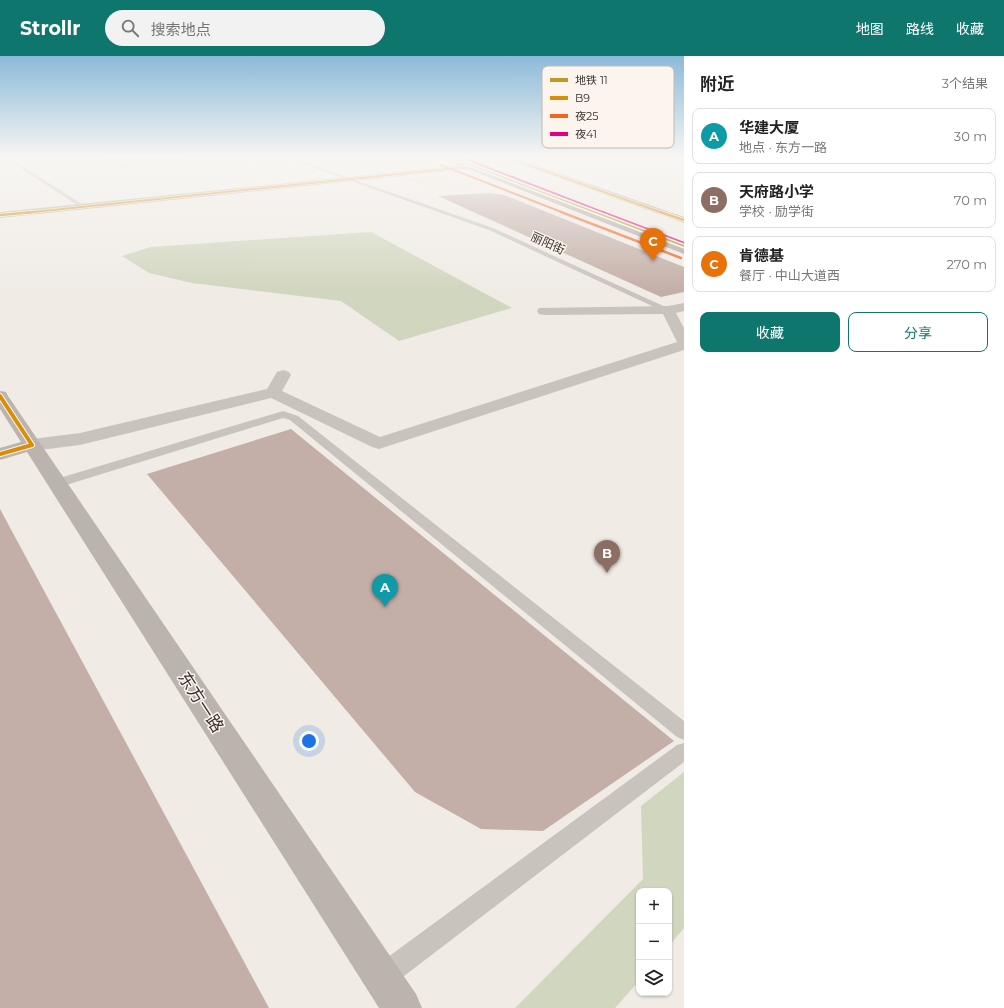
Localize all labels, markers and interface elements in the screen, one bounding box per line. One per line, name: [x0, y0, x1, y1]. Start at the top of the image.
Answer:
search box: [105, 10, 385, 46]
text: Strollr: [20, 17, 81, 40]
icon: search: [119, 17, 141, 39]
text: 搜索地点: [151, 20, 211, 39]
text: 地图: [856, 20, 884, 38]
text: 路线: [906, 20, 934, 38]
text: 收藏: [956, 20, 984, 38]
legend: [542, 66, 674, 148]
text: 地铁 11: [575, 73, 608, 87]
text: 附近: [700, 74, 734, 94]
text: 3个结果: [942, 75, 988, 91]
text: B9: [575, 91, 590, 105]
text: 夜25: [575, 109, 598, 123]
text: 华建大厦: [739, 118, 799, 137]
text: 夜41: [575, 127, 597, 141]
text: A: [709, 128, 719, 144]
text: 30 m: [954, 128, 987, 144]
text: 地点 · 东方一路: [739, 139, 827, 155]
text: 天府路小学: [739, 182, 814, 201]
text: B: [709, 192, 719, 208]
text: 70 m: [954, 192, 987, 208]
text: 学校 · 励学街: [739, 203, 814, 219]
pin: C: [640, 228, 666, 261]
street label: 丽阳街: [529, 229, 567, 257]
text: 肯德基: [739, 246, 784, 265]
text: C: [709, 256, 719, 272]
text: 270 m: [946, 256, 987, 272]
text: 餐厅 · 中山大道西: [739, 267, 840, 283]
button: 收藏: [700, 312, 840, 352]
button: 分享: [848, 312, 988, 352]
pin: B: [594, 540, 620, 573]
pin: A: [372, 574, 398, 607]
street label: 东方一路: [174, 668, 228, 736]
your location: [299, 731, 319, 751]
map controls: [636, 888, 672, 996]
button: +: [636, 888, 672, 924]
button: −: [636, 924, 672, 960]
button: layers: [636, 960, 672, 996]

